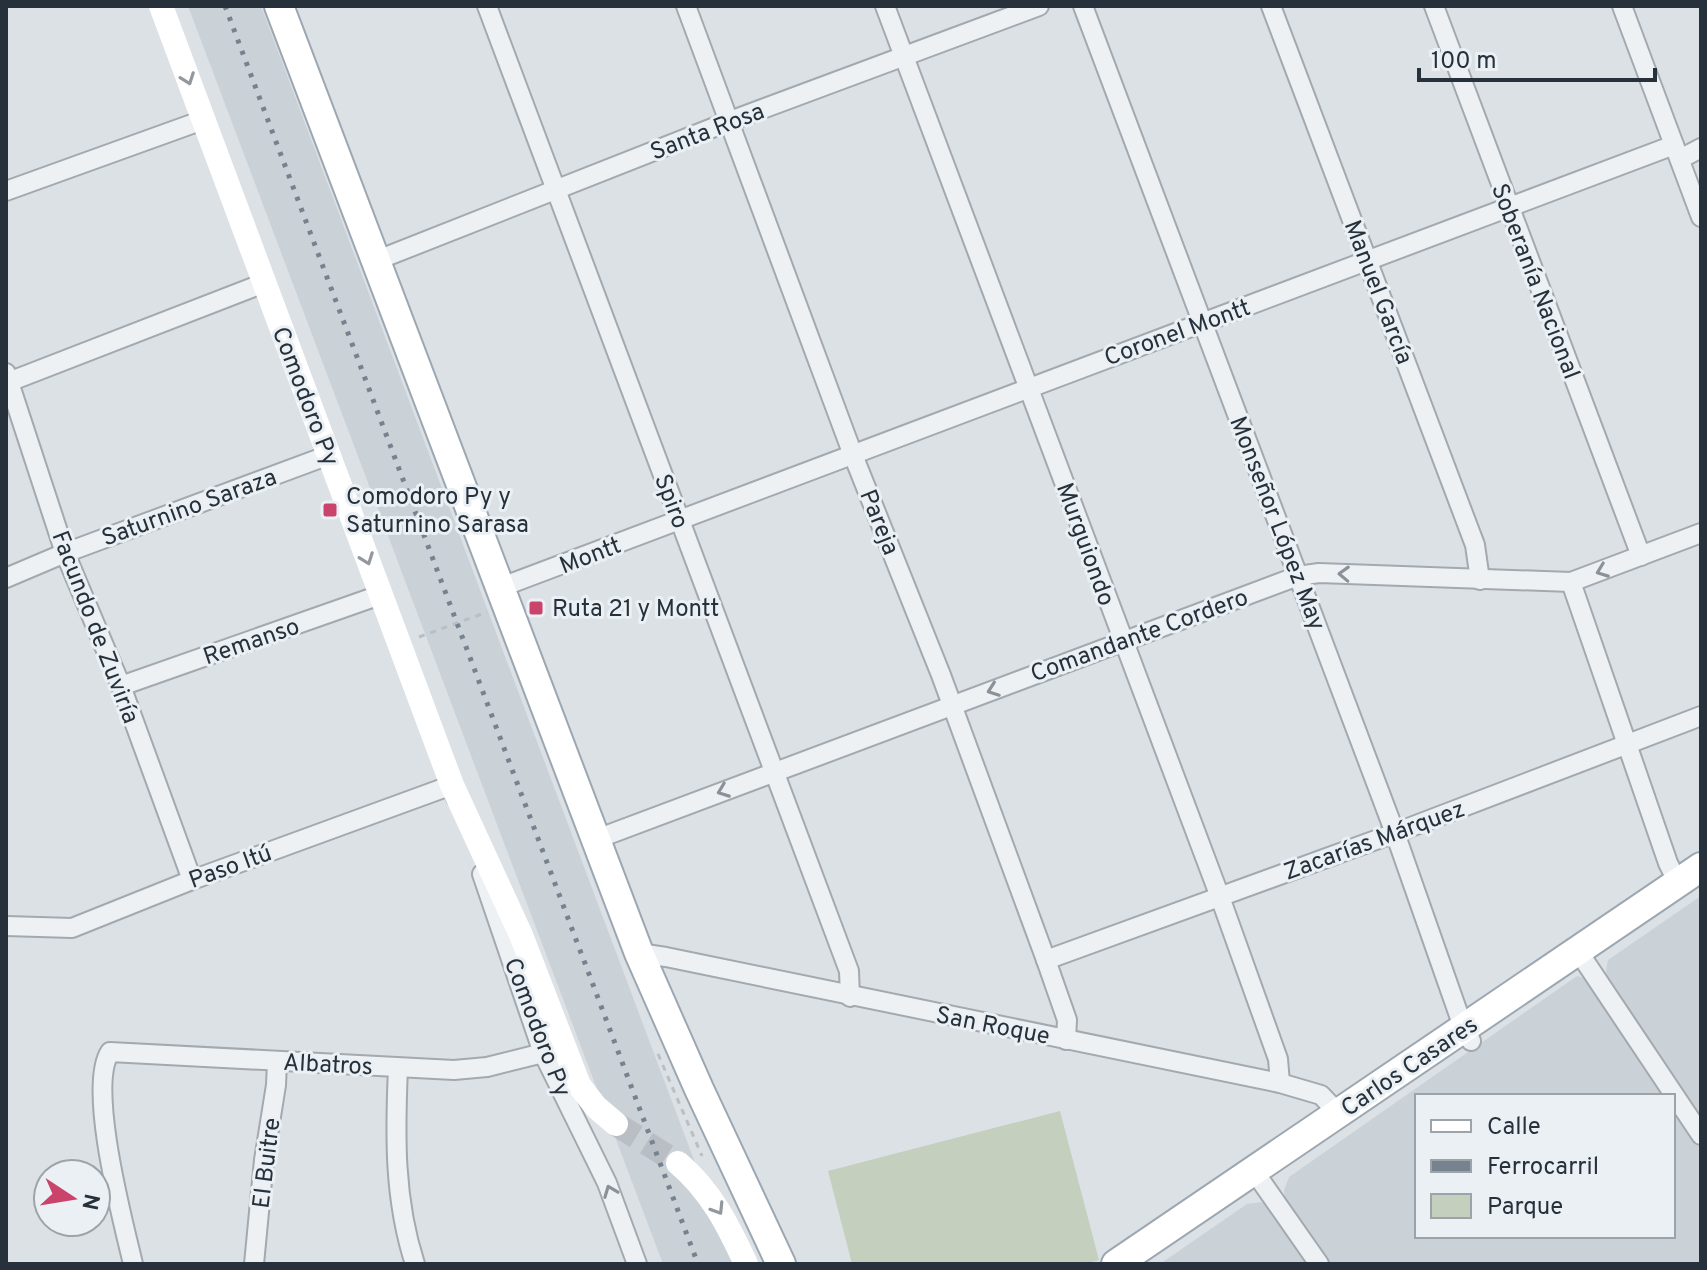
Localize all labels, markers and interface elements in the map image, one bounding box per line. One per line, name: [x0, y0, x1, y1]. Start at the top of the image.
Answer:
scale bar: [1419, 32, 1655, 82]
text: 100 m: [1431, 47, 1497, 77]
one-way arrow: [179, 71, 195, 85]
street label: Santa Rosa: [646, 97, 769, 168]
street label: Soberanía Nacional: [1483, 180, 1585, 384]
street label: Manuel García: [1336, 216, 1418, 369]
street label: Coronel Montt: [1101, 294, 1255, 374]
street label: Comodoro Py: [264, 323, 344, 470]
street label: Monseñor López May: [1221, 412, 1331, 635]
street label: Saturnino Saraza: [98, 463, 281, 554]
street label: Spiro: [646, 470, 694, 533]
street label: Murguiondo: [1048, 479, 1120, 610]
place label: Comodoro Py y Saturnino Sarasa: [346, 483, 529, 541]
street label: Pareja: [852, 486, 905, 560]
marker: Comodoro Py y Saturnino Sarasa: [321, 501, 339, 519]
street label: Facundo de Zuviría: [44, 527, 145, 728]
street label: Montt: [556, 531, 626, 582]
one-way arrow: [357, 551, 374, 565]
one-way arrow: [1596, 561, 1610, 578]
one-way arrow: [1337, 566, 1350, 583]
street label: Comandante Cordero: [1027, 584, 1253, 690]
place label: Ruta 21 y Montt: [552, 595, 719, 625]
marker: Ruta 21 y Montt: [527, 599, 545, 617]
street label: Remanso: [200, 612, 304, 673]
one-way arrow: [987, 680, 1001, 697]
one-way arrow: [717, 781, 731, 798]
street label: Zacarías Márquez: [1280, 795, 1469, 889]
street label: Paso Itú: [185, 839, 276, 897]
street label: Comodoro Py: [496, 954, 576, 1101]
street label: San Roque: [933, 1001, 1052, 1053]
street label: Carlos Casares: [1336, 1011, 1484, 1124]
street label: Albatros: [282, 1049, 374, 1083]
legend: [1415, 1094, 1675, 1238]
text: Calle: [1487, 1113, 1541, 1143]
street label: El Buitre: [248, 1116, 288, 1210]
text: Ferrocarril: [1487, 1153, 1599, 1183]
north arrow: [32, 1158, 112, 1238]
one-way arrow: [603, 1185, 619, 1199]
text: N: [74, 1191, 104, 1212]
text: Parque: [1487, 1193, 1563, 1223]
one-way arrow: [708, 1201, 723, 1215]

